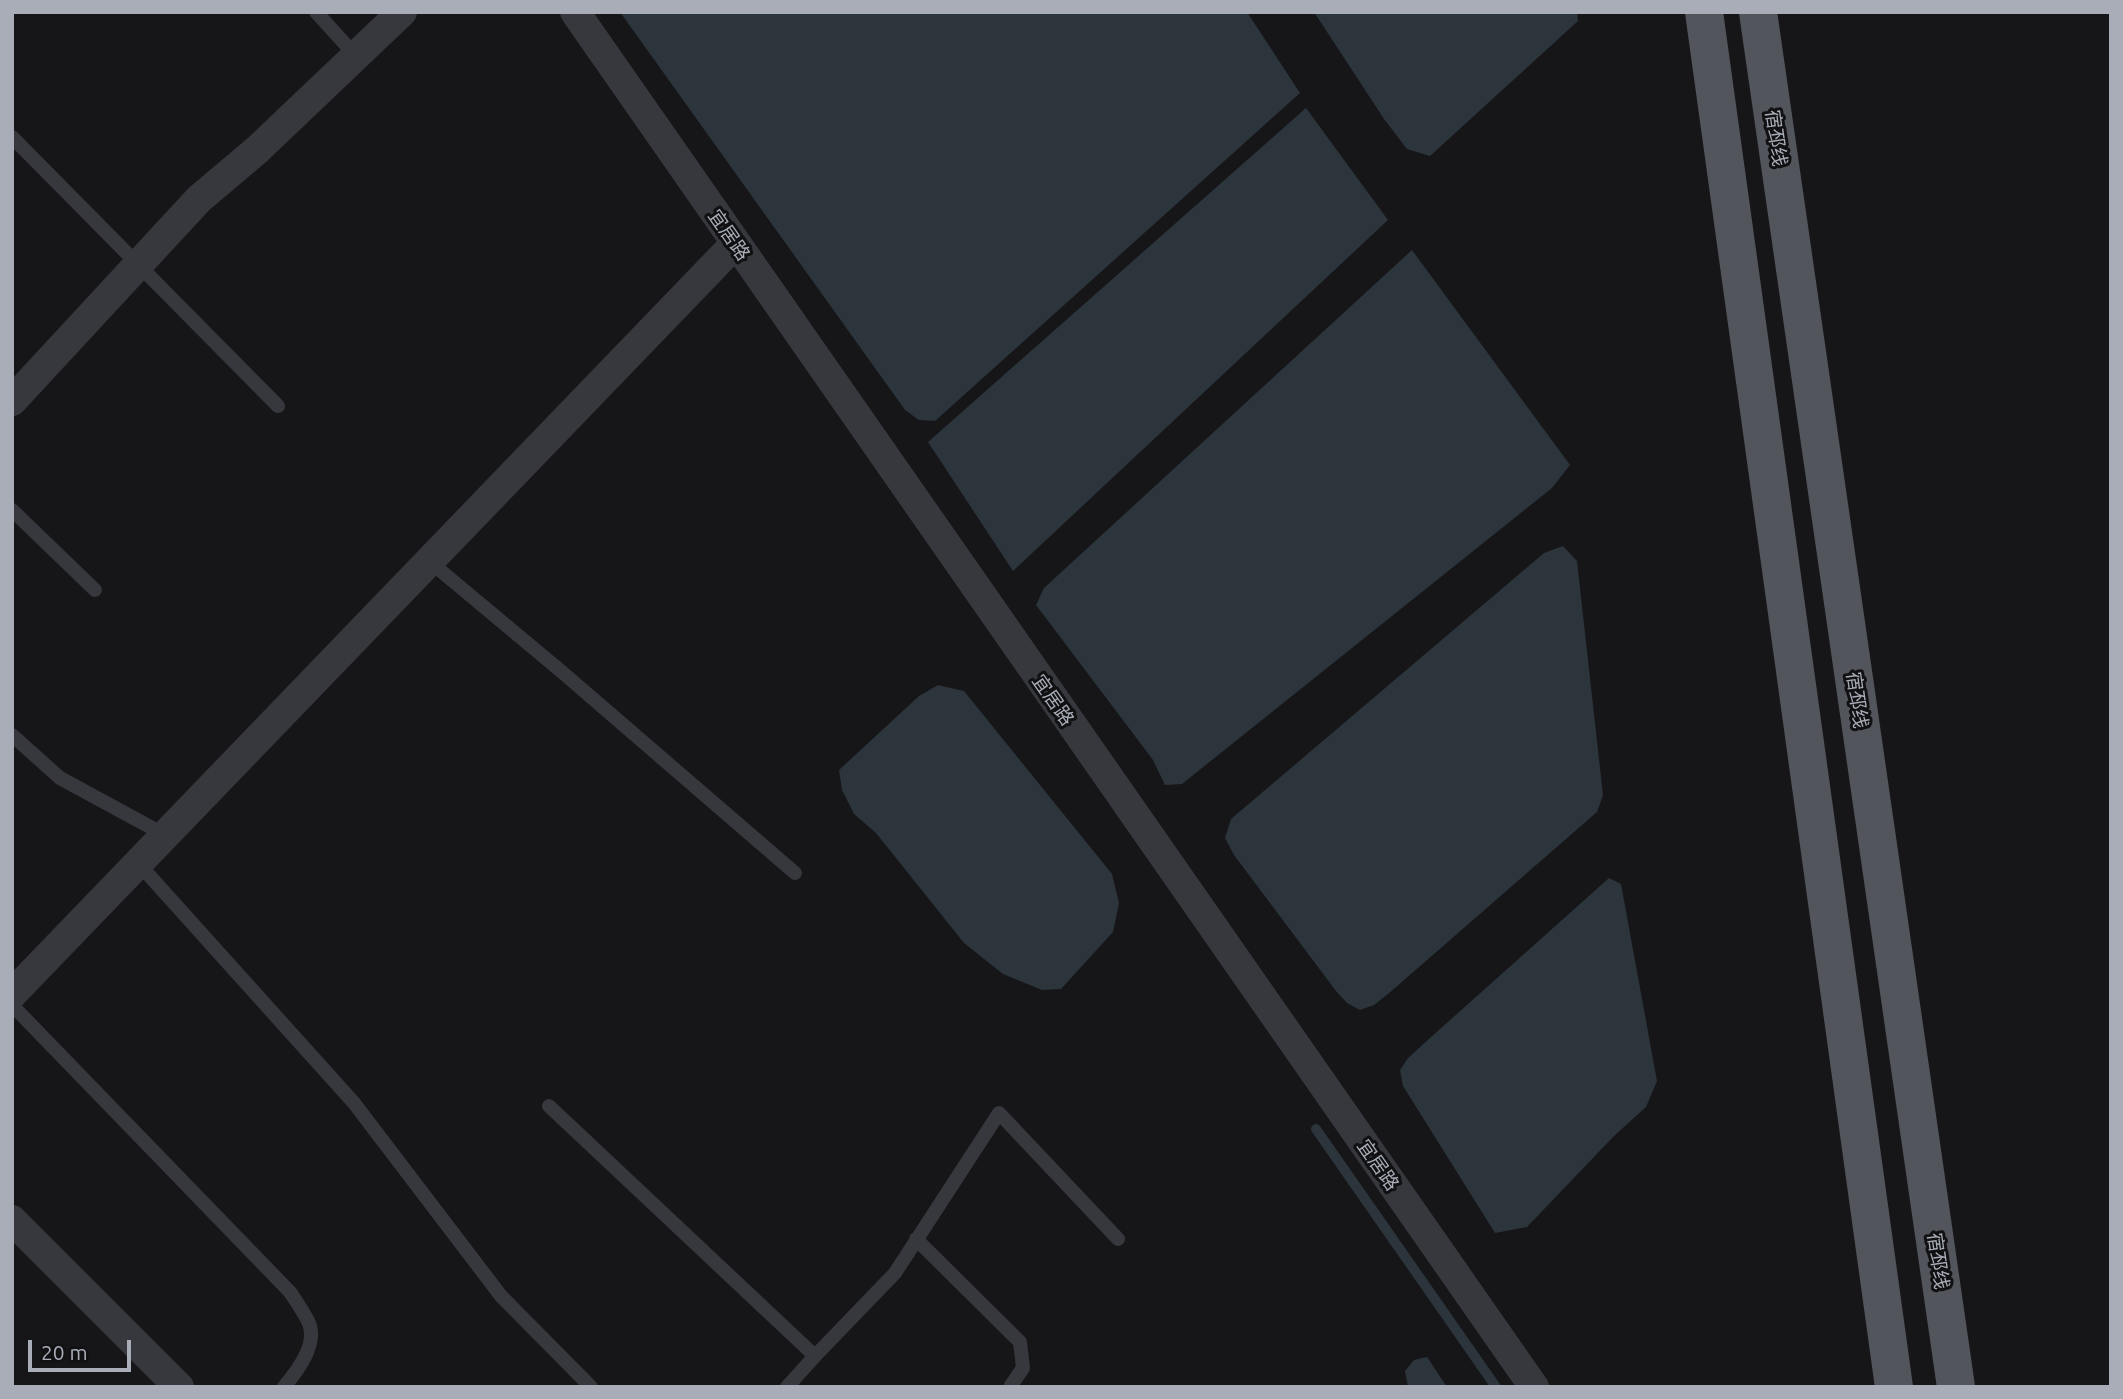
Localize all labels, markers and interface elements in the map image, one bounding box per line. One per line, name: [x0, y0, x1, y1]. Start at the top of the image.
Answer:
street label: 宿邳线: [1761, 108, 1791, 168]
street label: 宜居路: [703, 205, 755, 265]
street label: 宜居路: [1027, 670, 1079, 730]
street label: 宿邳线: [1842, 670, 1872, 730]
street label: 宜居路: [1352, 1135, 1404, 1195]
street label: 宿邳线: [1923, 1231, 1953, 1291]
scale bar: [32, 1326, 135, 1370]
text: 20 m: [41, 1340, 88, 1364]

